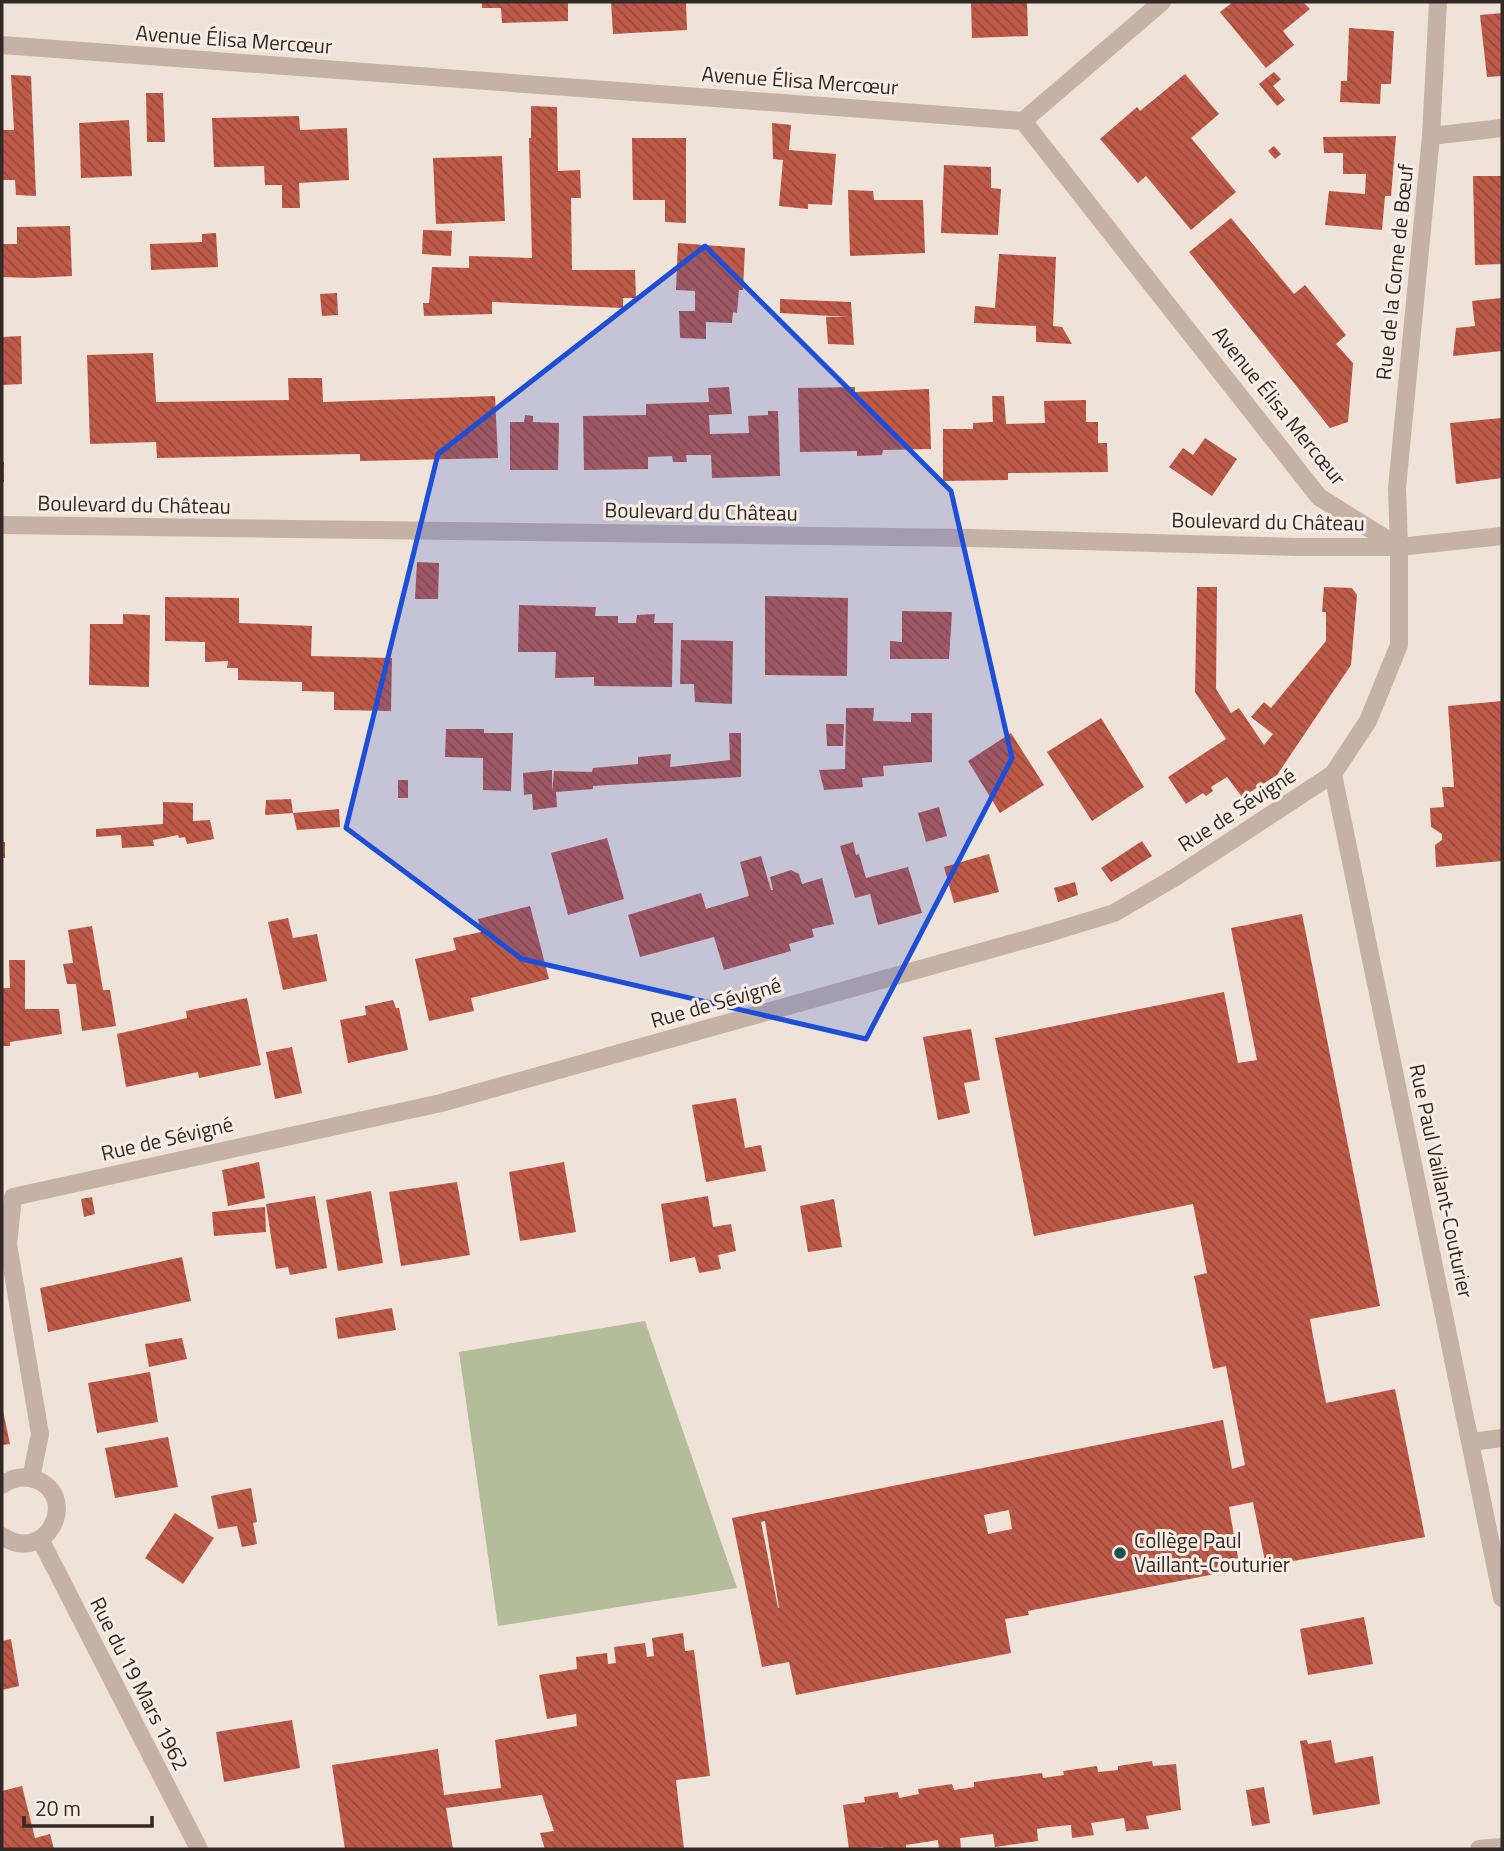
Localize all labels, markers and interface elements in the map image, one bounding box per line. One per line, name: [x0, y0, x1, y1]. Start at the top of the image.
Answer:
street label: Avenue Élisa Mercœur: [135, 16, 333, 62]
street label: Avenue Élisa Mercœur: [701, 57, 899, 103]
street label: Rue de la Corne de Bœuf: [1367, 162, 1421, 381]
street label: Avenue Élisa Mercœur: [1205, 319, 1354, 492]
street label: Boulevard du Château: [37, 486, 231, 522]
street label: Boulevard du Château: [604, 493, 798, 529]
street label: Boulevard du Château: [1171, 503, 1365, 539]
street label: Rue de Sévigné: [1171, 759, 1302, 859]
street label: Rue de Sévigné: [647, 968, 785, 1036]
street label: Rue Paul Vaillant-Couturier: [1402, 1061, 1482, 1301]
street label: Rue de Sévigné: [98, 1107, 236, 1169]
place label: Collège Paul Vaillant-Couturier: [1134, 1524, 1290, 1580]
marker: Collège Paul Vaillant-Couturier: [1112, 1545, 1128, 1561]
street label: Rue du 19 Mars 1962: [82, 1591, 198, 1776]
scale bar: [24, 1784, 152, 1828]
text: 20 m: [35, 1792, 81, 1824]

